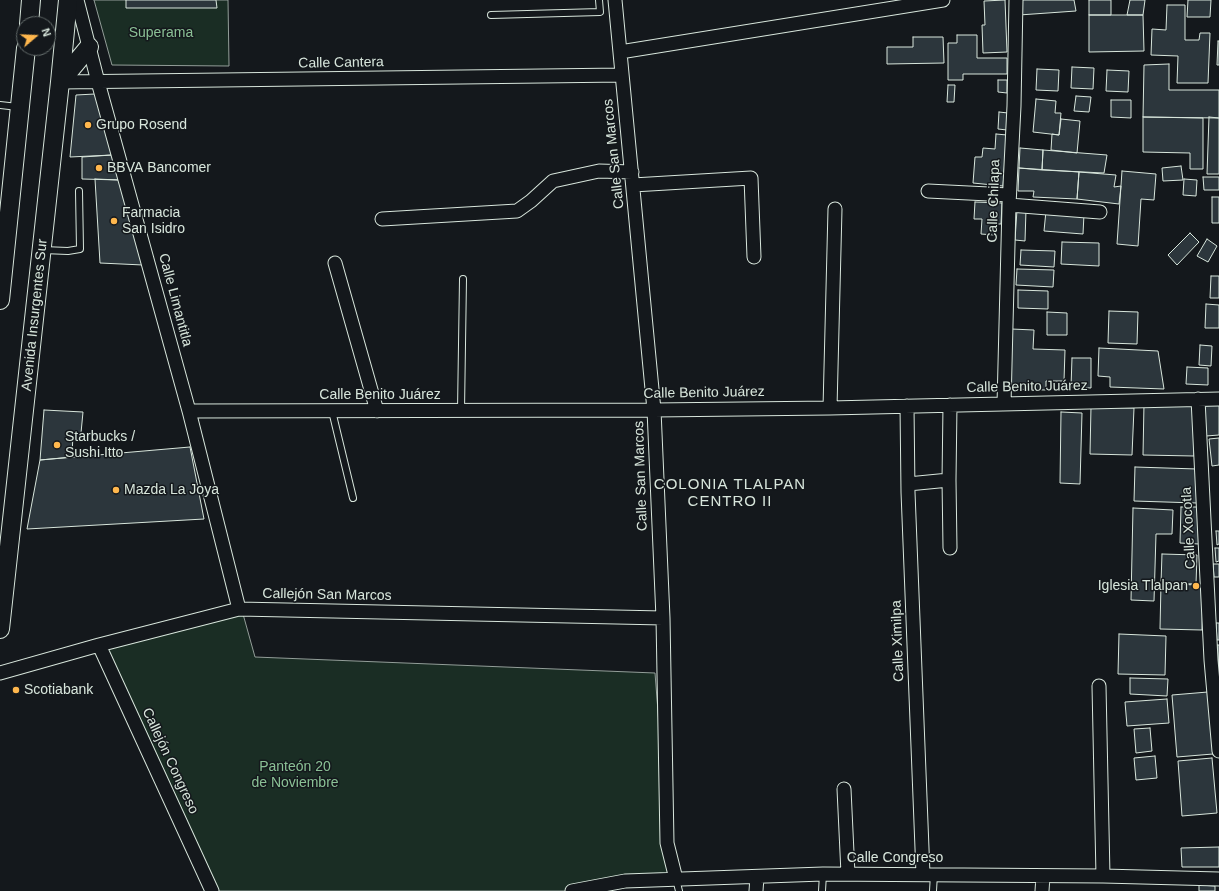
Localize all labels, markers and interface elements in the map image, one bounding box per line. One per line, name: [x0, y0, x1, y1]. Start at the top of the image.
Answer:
north arrow: [16, 16, 56, 56]
park label: Superama: [129, 25, 193, 41]
text: N: [39, 27, 53, 38]
street label: Calle Cantera: [298, 54, 384, 72]
street label: Calle San Marcos: [600, 98, 628, 210]
place label: Grupo Rosend: [96, 117, 187, 133]
marker: Grupo Rosend: [83, 120, 93, 130]
street label: Calle Chilapa: [984, 159, 1004, 243]
place label: BBVA Bancomer: [107, 160, 211, 176]
marker: BBVA Bancomer: [94, 163, 104, 173]
place label: Farmacia San Isidro: [122, 205, 185, 238]
marker: Farmacia San Isidro: [109, 216, 119, 226]
street label: Avenida Insurgentes Sur: [19, 238, 51, 392]
street label: Calle Limantitla: [155, 252, 195, 348]
street label: Calle Benito Juárez: [966, 378, 1088, 396]
street label: Calle Benito Juárez: [643, 384, 765, 402]
street label: Calle Benito Juárez: [319, 387, 441, 403]
street label: Calle San Marcos: [631, 420, 651, 532]
place label: Starbucks / Sushi Itto: [65, 429, 135, 462]
marker: Starbucks / Sushi Itto: [52, 440, 62, 450]
district label: COLONIA TLALPAN CENTRO II: [654, 476, 806, 511]
place label: Mazda La Joya: [124, 482, 219, 498]
marker: Mazda La Joya: [111, 485, 121, 495]
street label: Calle Xocotla: [1178, 486, 1200, 570]
place label: Iglesia Tlalpan: [1098, 578, 1188, 594]
marker: Iglesia Tlalpan: [1191, 581, 1201, 591]
street label: Callejón San Marcos: [262, 585, 392, 605]
street label: Calle Ximilpa: [888, 600, 908, 682]
place label: Scotiabank: [24, 682, 93, 698]
marker: Scotiabank: [11, 685, 21, 695]
street label: Callejón Congreso: [138, 705, 202, 817]
park label: Panteón 20 de Noviembre: [251, 759, 339, 792]
street label: Calle Congreso: [847, 850, 943, 866]

